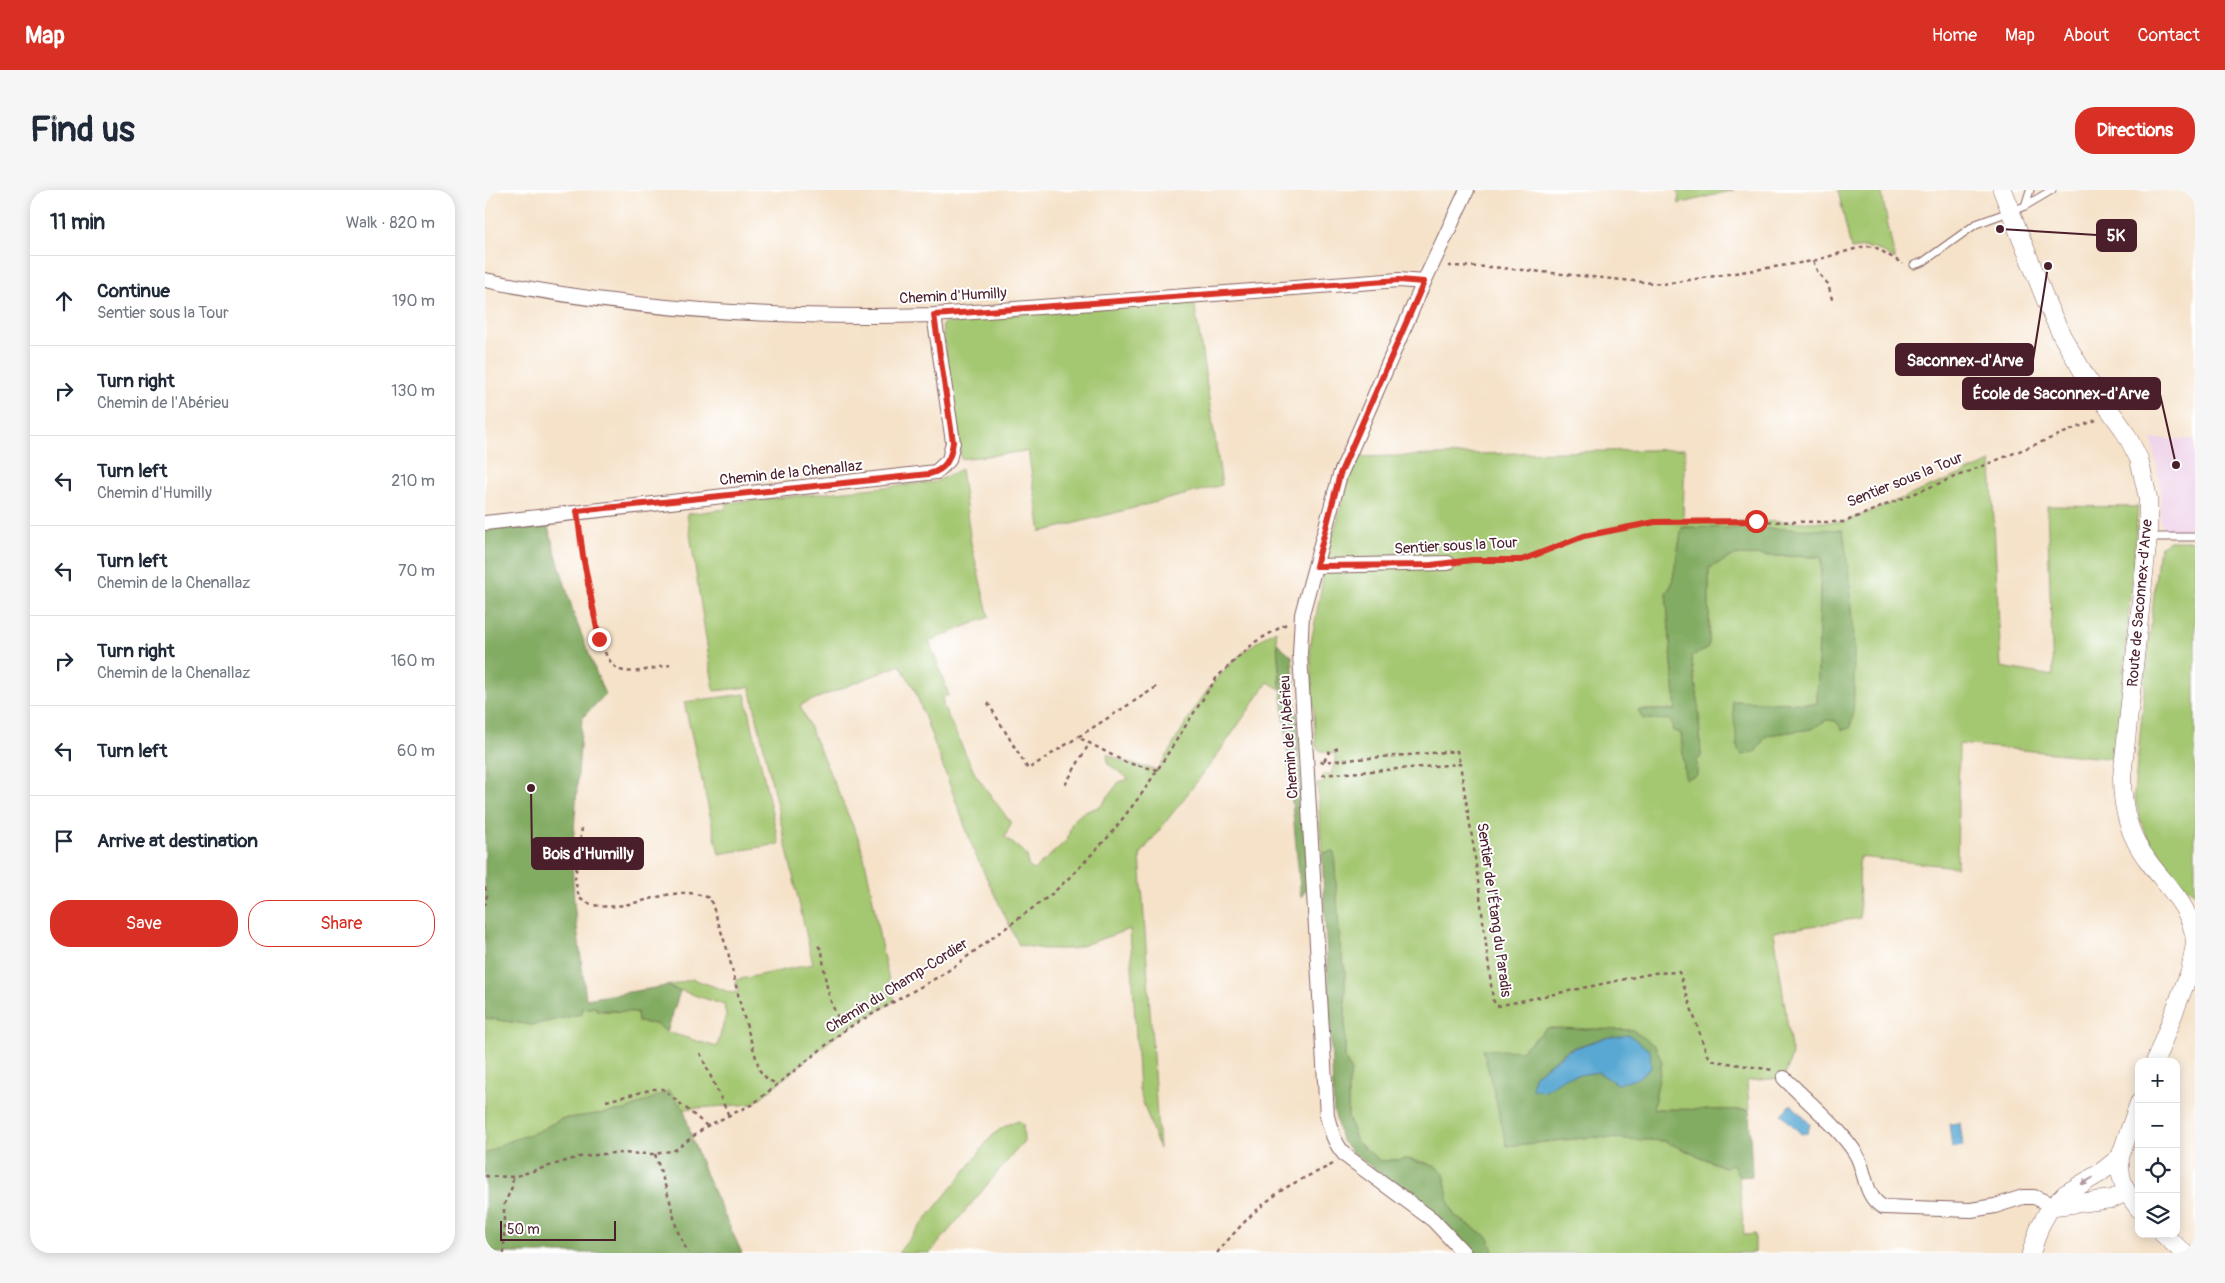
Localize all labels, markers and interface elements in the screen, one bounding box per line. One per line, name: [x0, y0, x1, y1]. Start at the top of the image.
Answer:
text: Map: [25, 21, 65, 50]
text: Home: [1932, 24, 1977, 47]
text: Map: [2005, 24, 2035, 47]
text: About: [2063, 24, 2109, 47]
text: Contact: [2137, 24, 2200, 47]
button: Directions: [2075, 107, 2195, 154]
text: Find us: [30, 108, 135, 152]
text: 11 min: [50, 209, 105, 236]
text: Walk · 820 m: [346, 213, 435, 233]
callout: 5K: [2097, 220, 2136, 251]
text: 5K: [2107, 226, 2126, 246]
text: Continue: [97, 279, 170, 303]
street label: Chemin d'Humilly: [899, 284, 1008, 308]
icon: ahead: [50, 287, 78, 315]
text: 190 m: [392, 291, 435, 311]
text: Sentier sous la Tour: [97, 303, 229, 323]
callout: Saconnex-d'Arve: [1896, 344, 2033, 375]
text: Saconnex-d'Arve: [1907, 351, 2024, 371]
text: Turn right: [97, 369, 175, 393]
icon: right: [50, 377, 78, 405]
callout: École de Saconnex-d'Arve: [1963, 378, 2160, 409]
text: 130 m: [391, 381, 435, 401]
text: École de Saconnex-d'Arve: [1973, 383, 2150, 404]
text: Chemin de l'Abérieu: [97, 393, 229, 413]
street label: Sentier sous la Tour: [1844, 448, 1966, 512]
street label: Chemin de la Chenallaz: [718, 456, 864, 490]
text: Turn left: [97, 459, 167, 483]
icon: left: [50, 467, 78, 495]
text: 210 m: [391, 471, 435, 491]
text: Chemin d'Humilly: [97, 483, 212, 503]
route start: [1745, 510, 1768, 533]
street label: Route de Saconnex-d'Arve: [2123, 518, 2157, 688]
street label: Sentier sous la Tour: [1394, 533, 1519, 559]
text: Turn left: [97, 549, 167, 573]
icon: left: [50, 557, 78, 585]
text: 70 m: [398, 561, 435, 581]
text: Chemin de la Chenallaz: [97, 573, 250, 593]
route end: [588, 628, 611, 651]
text: Turn right: [97, 639, 175, 663]
icon: right: [50, 647, 78, 675]
text: 160 m: [391, 651, 435, 671]
text: Chemin de la Chenallaz: [97, 663, 250, 683]
street label: Chemin de l'Abérieu: [1275, 675, 1303, 799]
icon: left: [50, 737, 78, 765]
text: Turn left: [97, 739, 167, 763]
text: 60 m: [397, 741, 435, 761]
street label: Sentier de l'Étang du Paradis: [1472, 822, 1516, 999]
icon: arrive: [50, 827, 78, 855]
text: Arrive at destination: [97, 829, 258, 853]
callout: Bois d'Humilly: [532, 838, 643, 869]
text: Bois d'Humilly: [542, 844, 634, 864]
button: Save: [50, 900, 238, 947]
button: Share: [248, 900, 435, 947]
street label: Chemin du Champ-Cordier: [822, 934, 972, 1038]
map controls: [2135, 1058, 2180, 1238]
button: +: [2135, 1058, 2180, 1103]
button: −: [2135, 1103, 2180, 1148]
button: locate: [2135, 1148, 2180, 1193]
one-way arrow: [2079, 1177, 2094, 1185]
button: layers: [2135, 1193, 2180, 1238]
scale bar: [500, 1218, 616, 1241]
text: 50 m: [507, 1221, 540, 1238]

